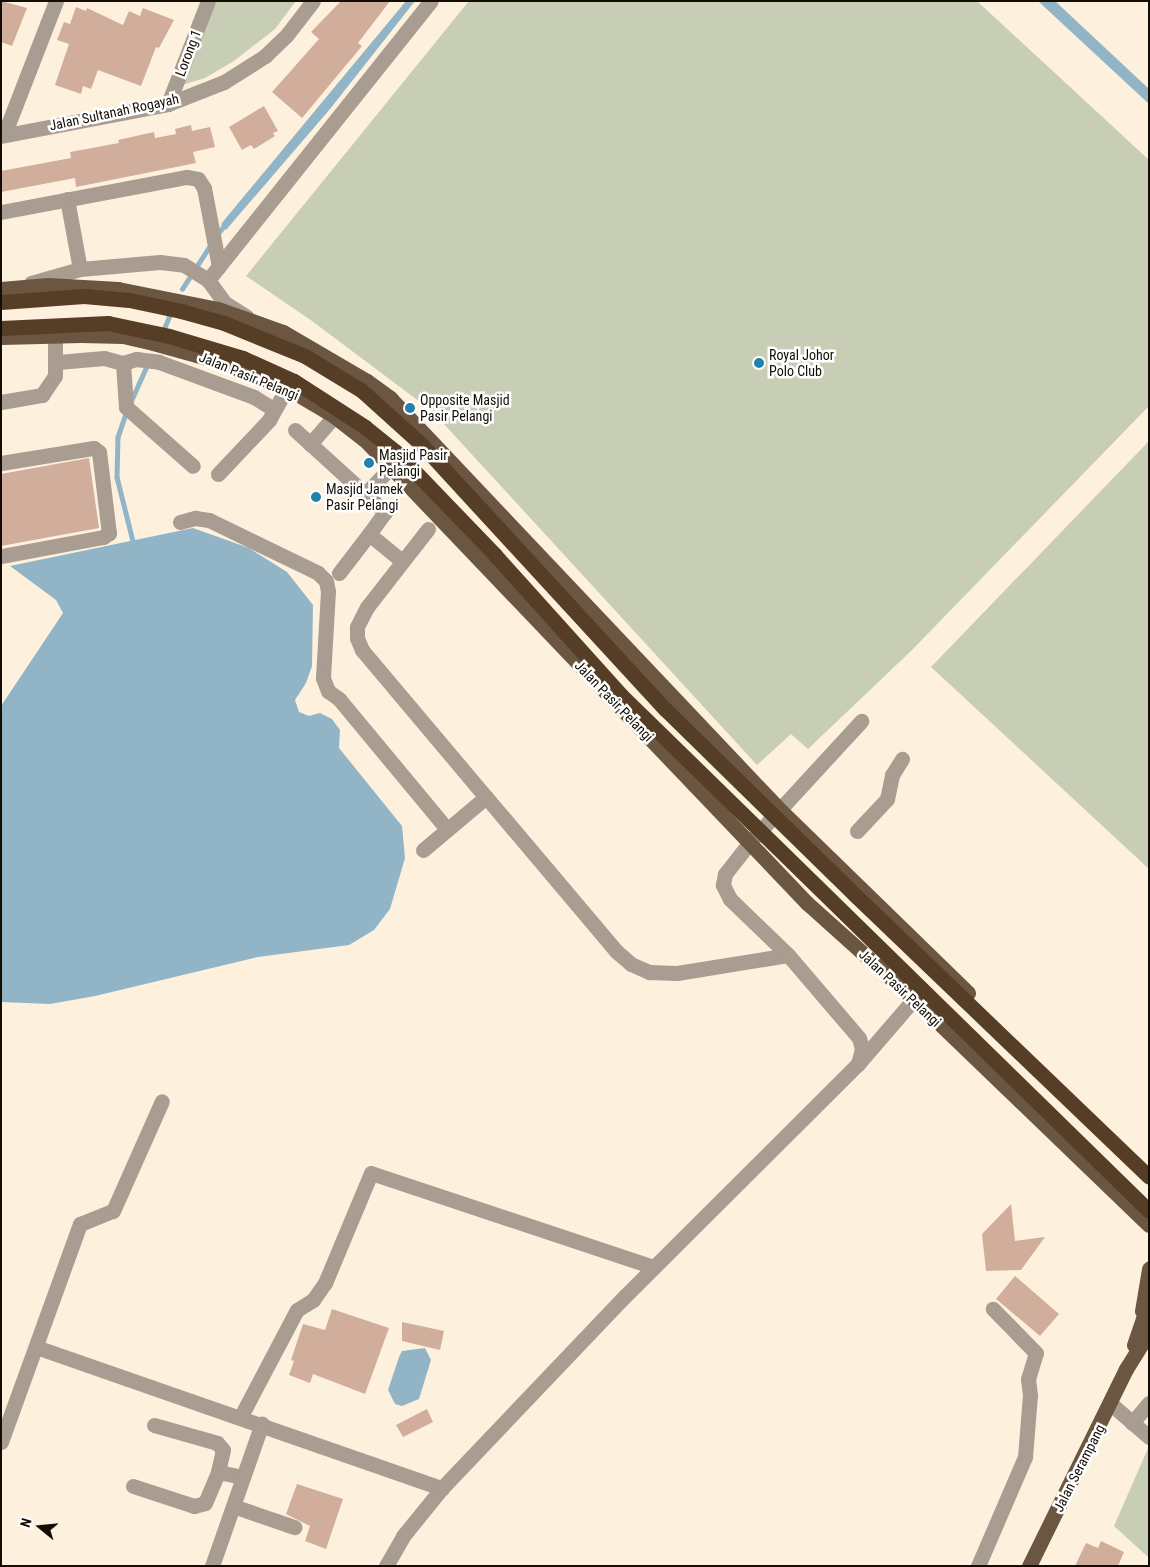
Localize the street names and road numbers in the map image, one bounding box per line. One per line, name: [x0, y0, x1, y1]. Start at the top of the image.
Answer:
street label: Lorong 1: [171, 27, 205, 79]
street label: Jalan Sultanah Rogayah: [48, 90, 180, 134]
street label: Jalan Pasir Pelangi: [197, 348, 301, 404]
street label: Jalan Pasir Pelangi: [571, 657, 657, 745]
street label: Jalan Pasir Pelangi: [856, 946, 944, 1030]
street label: Jalan Serampang: [1050, 1422, 1108, 1514]

